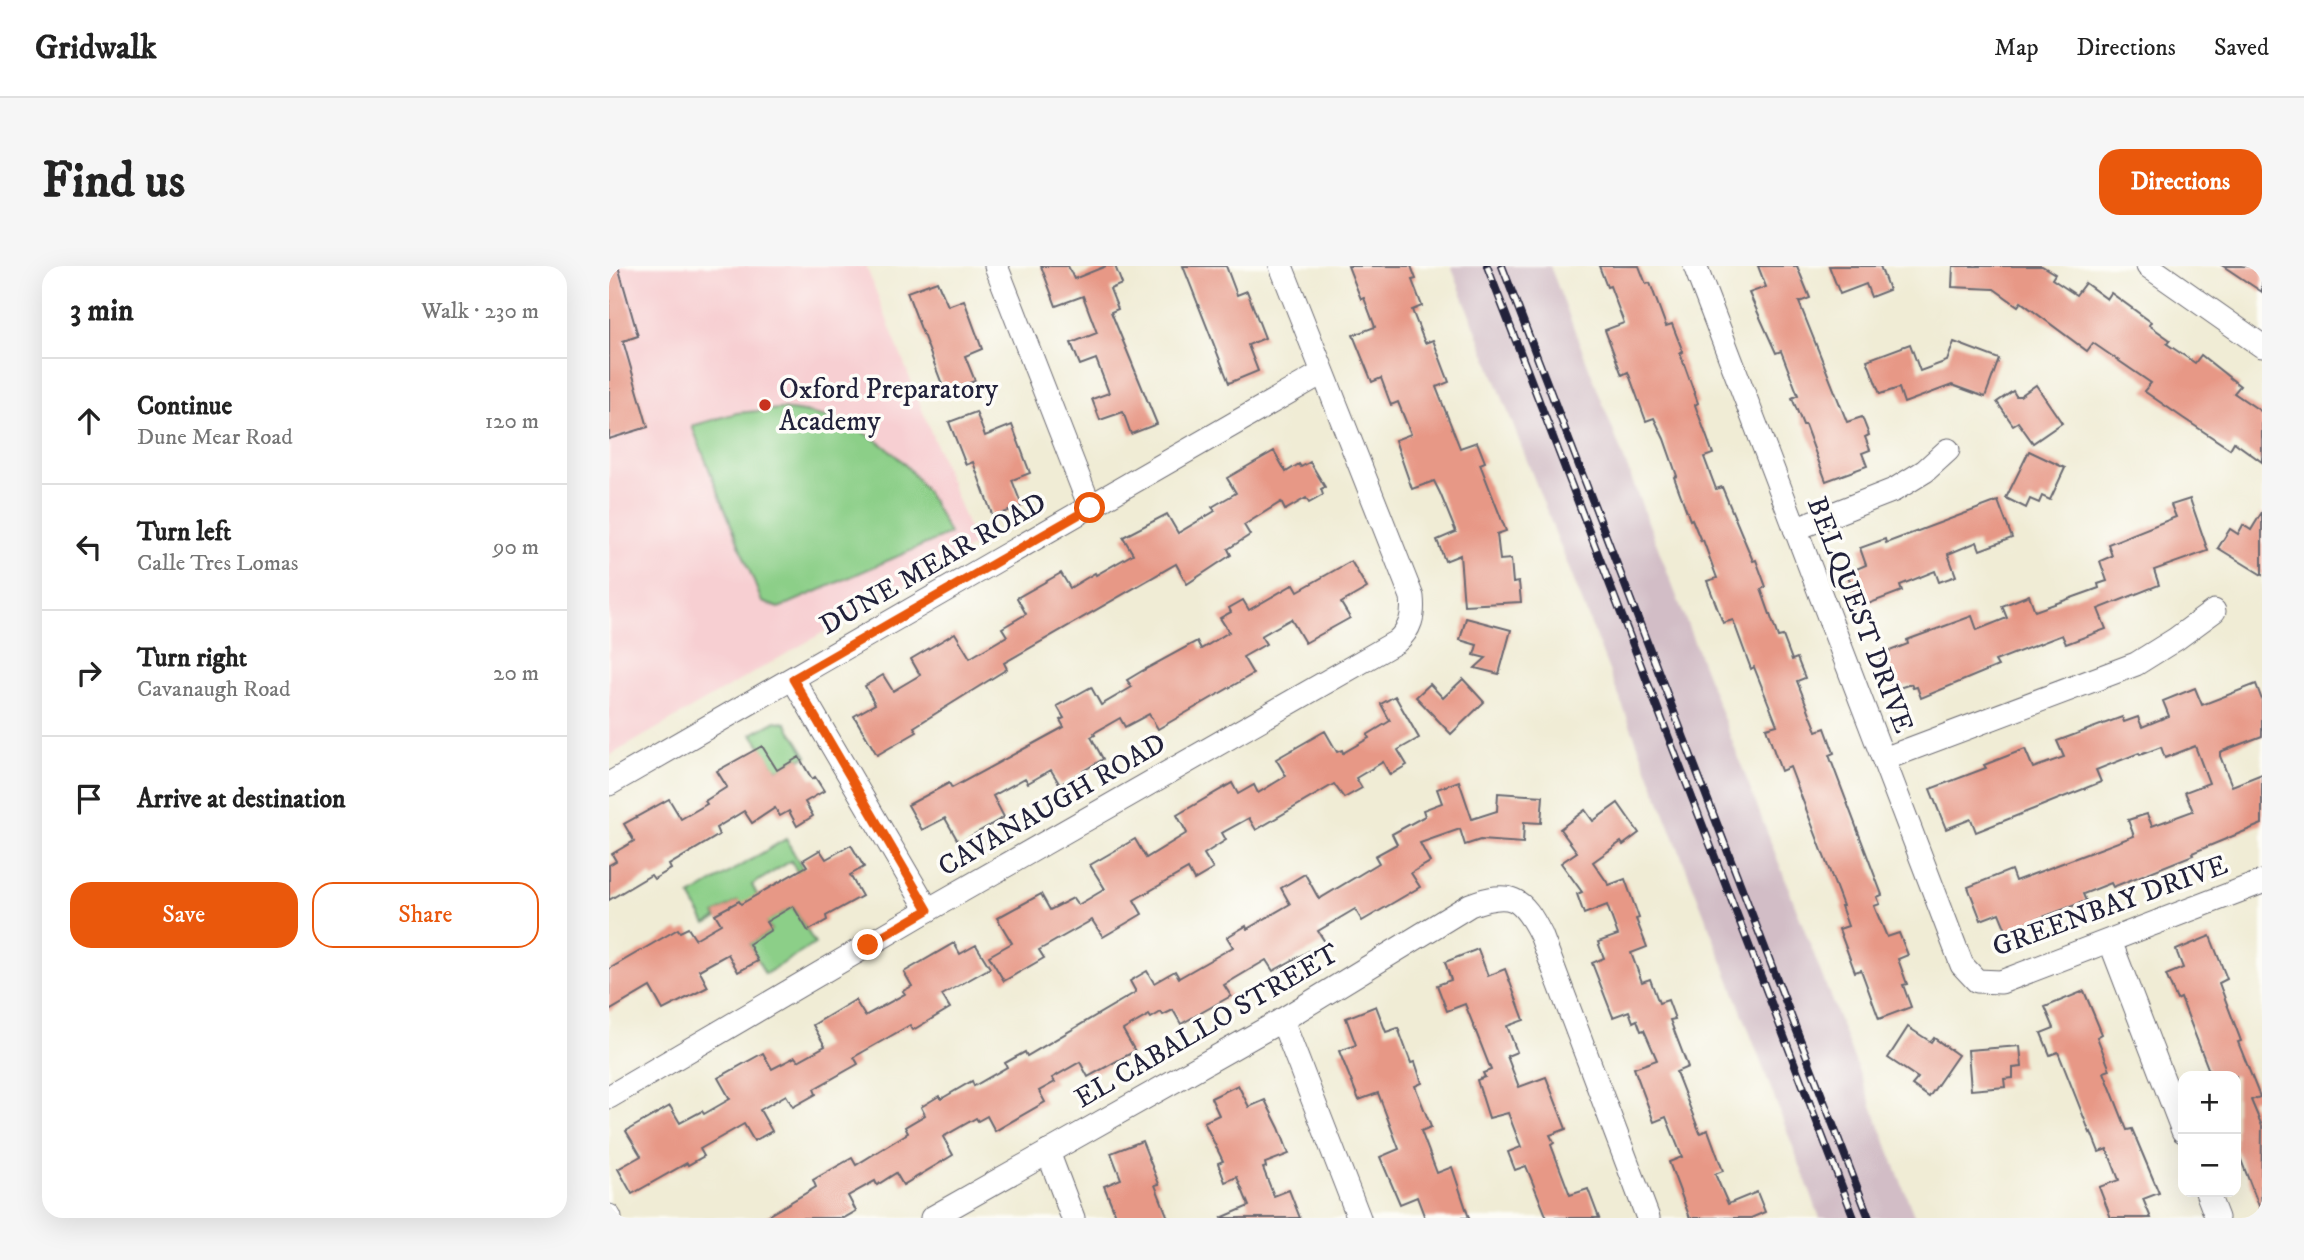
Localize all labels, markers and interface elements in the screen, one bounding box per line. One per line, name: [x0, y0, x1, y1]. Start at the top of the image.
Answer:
text: Gridwalk: [35, 28, 157, 69]
text: Map: [1994, 33, 2039, 63]
text: Directions: [2077, 33, 2176, 63]
text: Saved: [2214, 33, 2269, 63]
button: Directions: [2099, 149, 2262, 215]
text: Find us: [42, 151, 185, 213]
text: 3 min: [70, 293, 134, 330]
text: Walk · 230 m: [421, 297, 539, 326]
place label: Oxford Preparatory Academy: [779, 372, 999, 439]
text: Continue: [137, 390, 232, 423]
marker: Oxford Preparatory Academy: [757, 397, 773, 413]
icon: ahead: [70, 402, 108, 440]
text: 120 m: [485, 407, 539, 436]
text: Dune Mear Road: [137, 423, 293, 452]
street label: DUNE MEAR ROAD: [814, 485, 1052, 643]
route start: [1074, 492, 1105, 523]
street label: BELQUEST DRIVE: [1799, 492, 1921, 738]
text: Turn left: [137, 516, 231, 549]
icon: left: [70, 528, 108, 566]
text: 90 m: [493, 533, 539, 562]
text: Calle Tres Lomas: [137, 549, 299, 578]
text: Turn right: [137, 642, 247, 675]
icon: right: [70, 654, 108, 692]
text: 20 m: [493, 659, 539, 688]
text: Cavanaugh Road: [137, 675, 291, 704]
street label: CAVANAUGH ROAD: [932, 726, 1172, 884]
icon: arrive: [70, 780, 108, 818]
text: Arrive at destination: [137, 783, 346, 816]
street label: GREENBAY DRIVE: [1988, 847, 2232, 965]
button: Save: [70, 882, 298, 948]
button: Share: [312, 882, 539, 948]
route end: [852, 929, 883, 960]
street label: EL CABALLO STREET: [1069, 936, 1345, 1116]
map controls: [2178, 1071, 2241, 1197]
button: +: [2178, 1071, 2241, 1134]
button: −: [2178, 1134, 2241, 1197]

